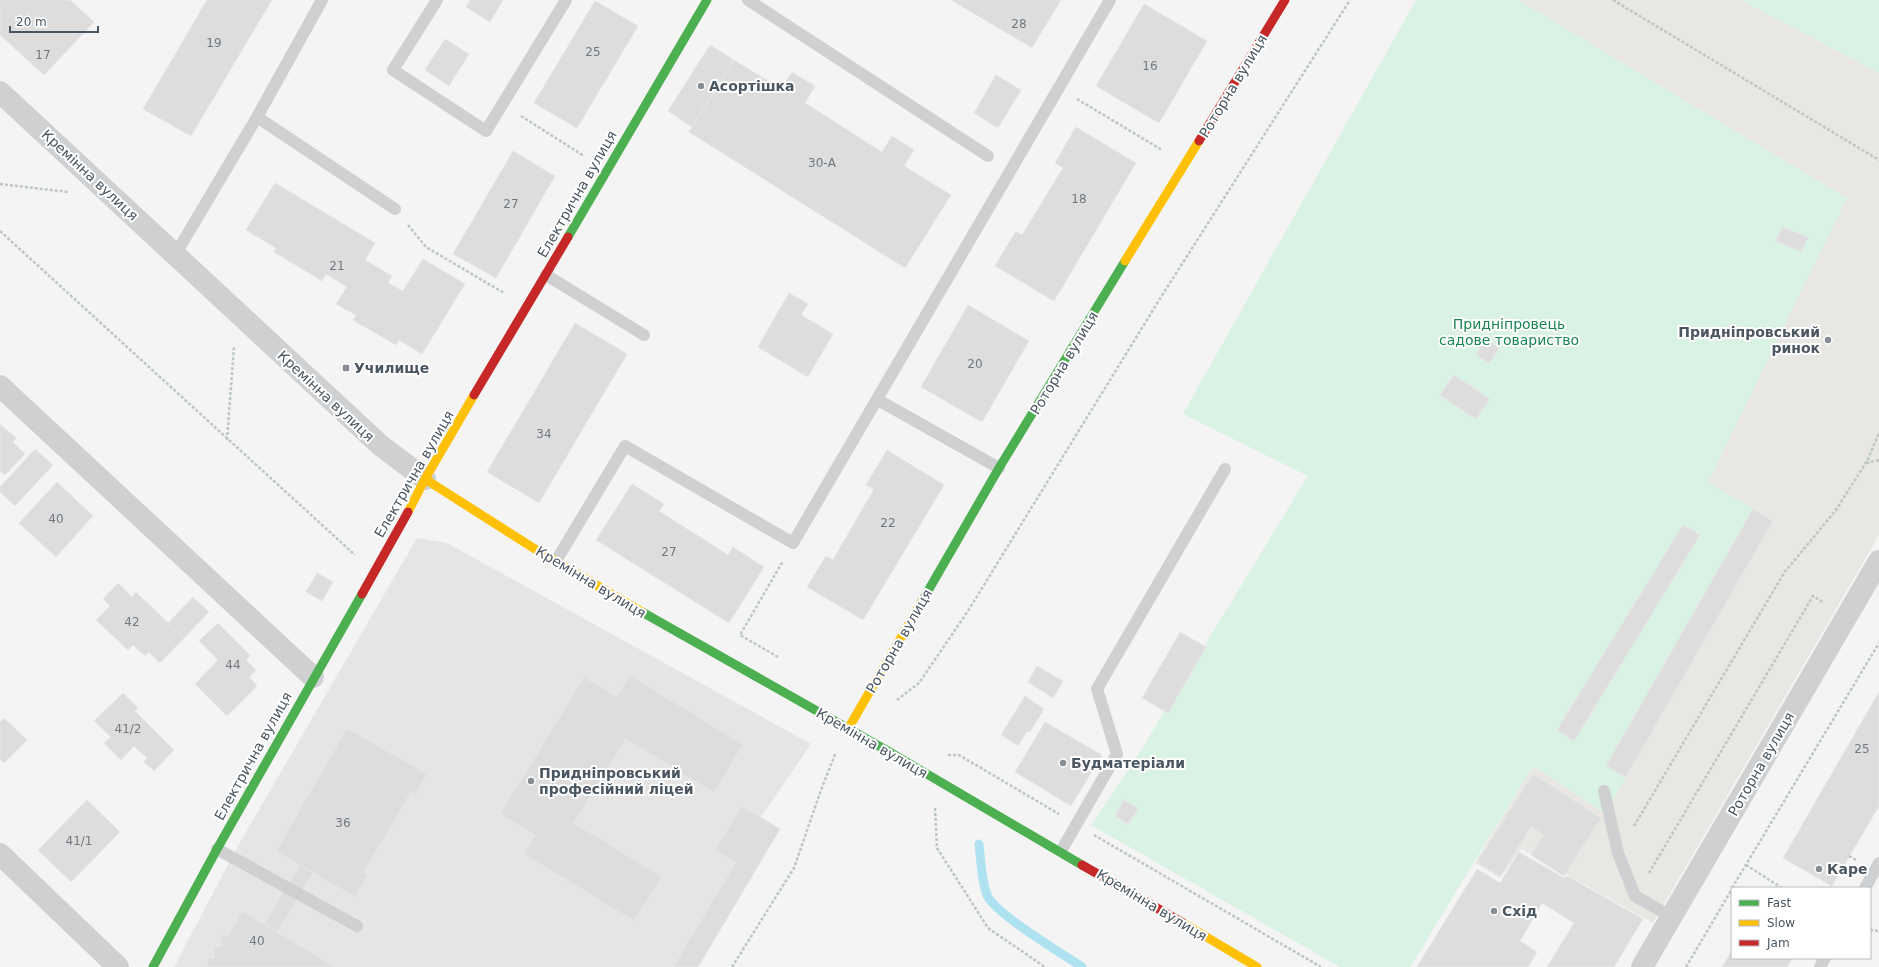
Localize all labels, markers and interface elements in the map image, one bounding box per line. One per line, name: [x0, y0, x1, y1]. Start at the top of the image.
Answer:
scale bar: [10, 8, 98, 34]
text: 20 m: [16, 15, 47, 29]
house number: 28: [1011, 17, 1027, 31]
street label: Роторна вулиця: [1196, 32, 1270, 140]
house number: 19: [206, 36, 222, 50]
house number: 25: [585, 45, 601, 59]
house number: 17: [35, 48, 51, 62]
house number: 16: [1142, 59, 1158, 73]
place label: Асортішка: [709, 78, 795, 94]
marker: Асортішка: [696, 81, 706, 91]
street label: Кремінна вулиця: [39, 126, 141, 224]
street label: Електрична вулиця: [534, 128, 620, 260]
house number: 30-А: [808, 156, 837, 170]
house number: 18: [1071, 192, 1087, 206]
house number: 27: [503, 197, 519, 211]
house number: 21: [329, 259, 345, 273]
street label: Роторна вулиця: [1027, 309, 1101, 417]
park label: Придніпровець садове товариство: [1439, 316, 1579, 348]
place label: Придніпровський ринок: [1678, 324, 1820, 356]
marker: Придніпровський ринок: [1823, 335, 1833, 345]
street label: Кремінна вулиця: [275, 347, 377, 445]
house number: 20: [967, 357, 983, 371]
place label: Училище: [354, 360, 429, 376]
marker: Училище: [341, 363, 351, 373]
street label: Електрична вулиця: [371, 408, 457, 540]
house number: 34: [536, 427, 552, 441]
house number: 40: [48, 512, 64, 526]
house number: 22: [880, 516, 896, 530]
street label: Кремінна вулиця: [533, 543, 649, 621]
house number: 27: [661, 545, 677, 559]
street label: Роторна вулиця: [863, 586, 935, 696]
house number: 42: [124, 615, 140, 629]
house number: 44: [225, 658, 241, 672]
street label: Електрична вулиця: [211, 689, 295, 823]
street label: Кремінна вулиця: [814, 705, 930, 781]
street label: Роторна вулиця: [1725, 709, 1797, 819]
house number: 41/2: [115, 722, 141, 736]
house number: 25: [1854, 742, 1870, 756]
place label: Будматеріали: [1071, 755, 1185, 771]
marker: Будматеріали: [1058, 758, 1068, 768]
place label: Придніпровський професійний ліцей: [539, 765, 694, 797]
marker: Придніпровський професійний ліцей: [526, 776, 536, 786]
house number: 36: [335, 816, 351, 830]
house number: 41/1: [66, 834, 92, 848]
place label: Каре: [1827, 861, 1867, 877]
marker: Каре: [1814, 864, 1824, 874]
street label: Кремінна вулиця: [1094, 866, 1210, 944]
legend: [1731, 887, 1871, 959]
text: Fast: [1767, 896, 1791, 910]
place label: Схід: [1502, 903, 1537, 919]
marker: Схід: [1489, 906, 1499, 916]
text: Slow: [1767, 916, 1795, 930]
house number: 40: [249, 934, 265, 948]
text: Jam: [1766, 936, 1790, 950]

